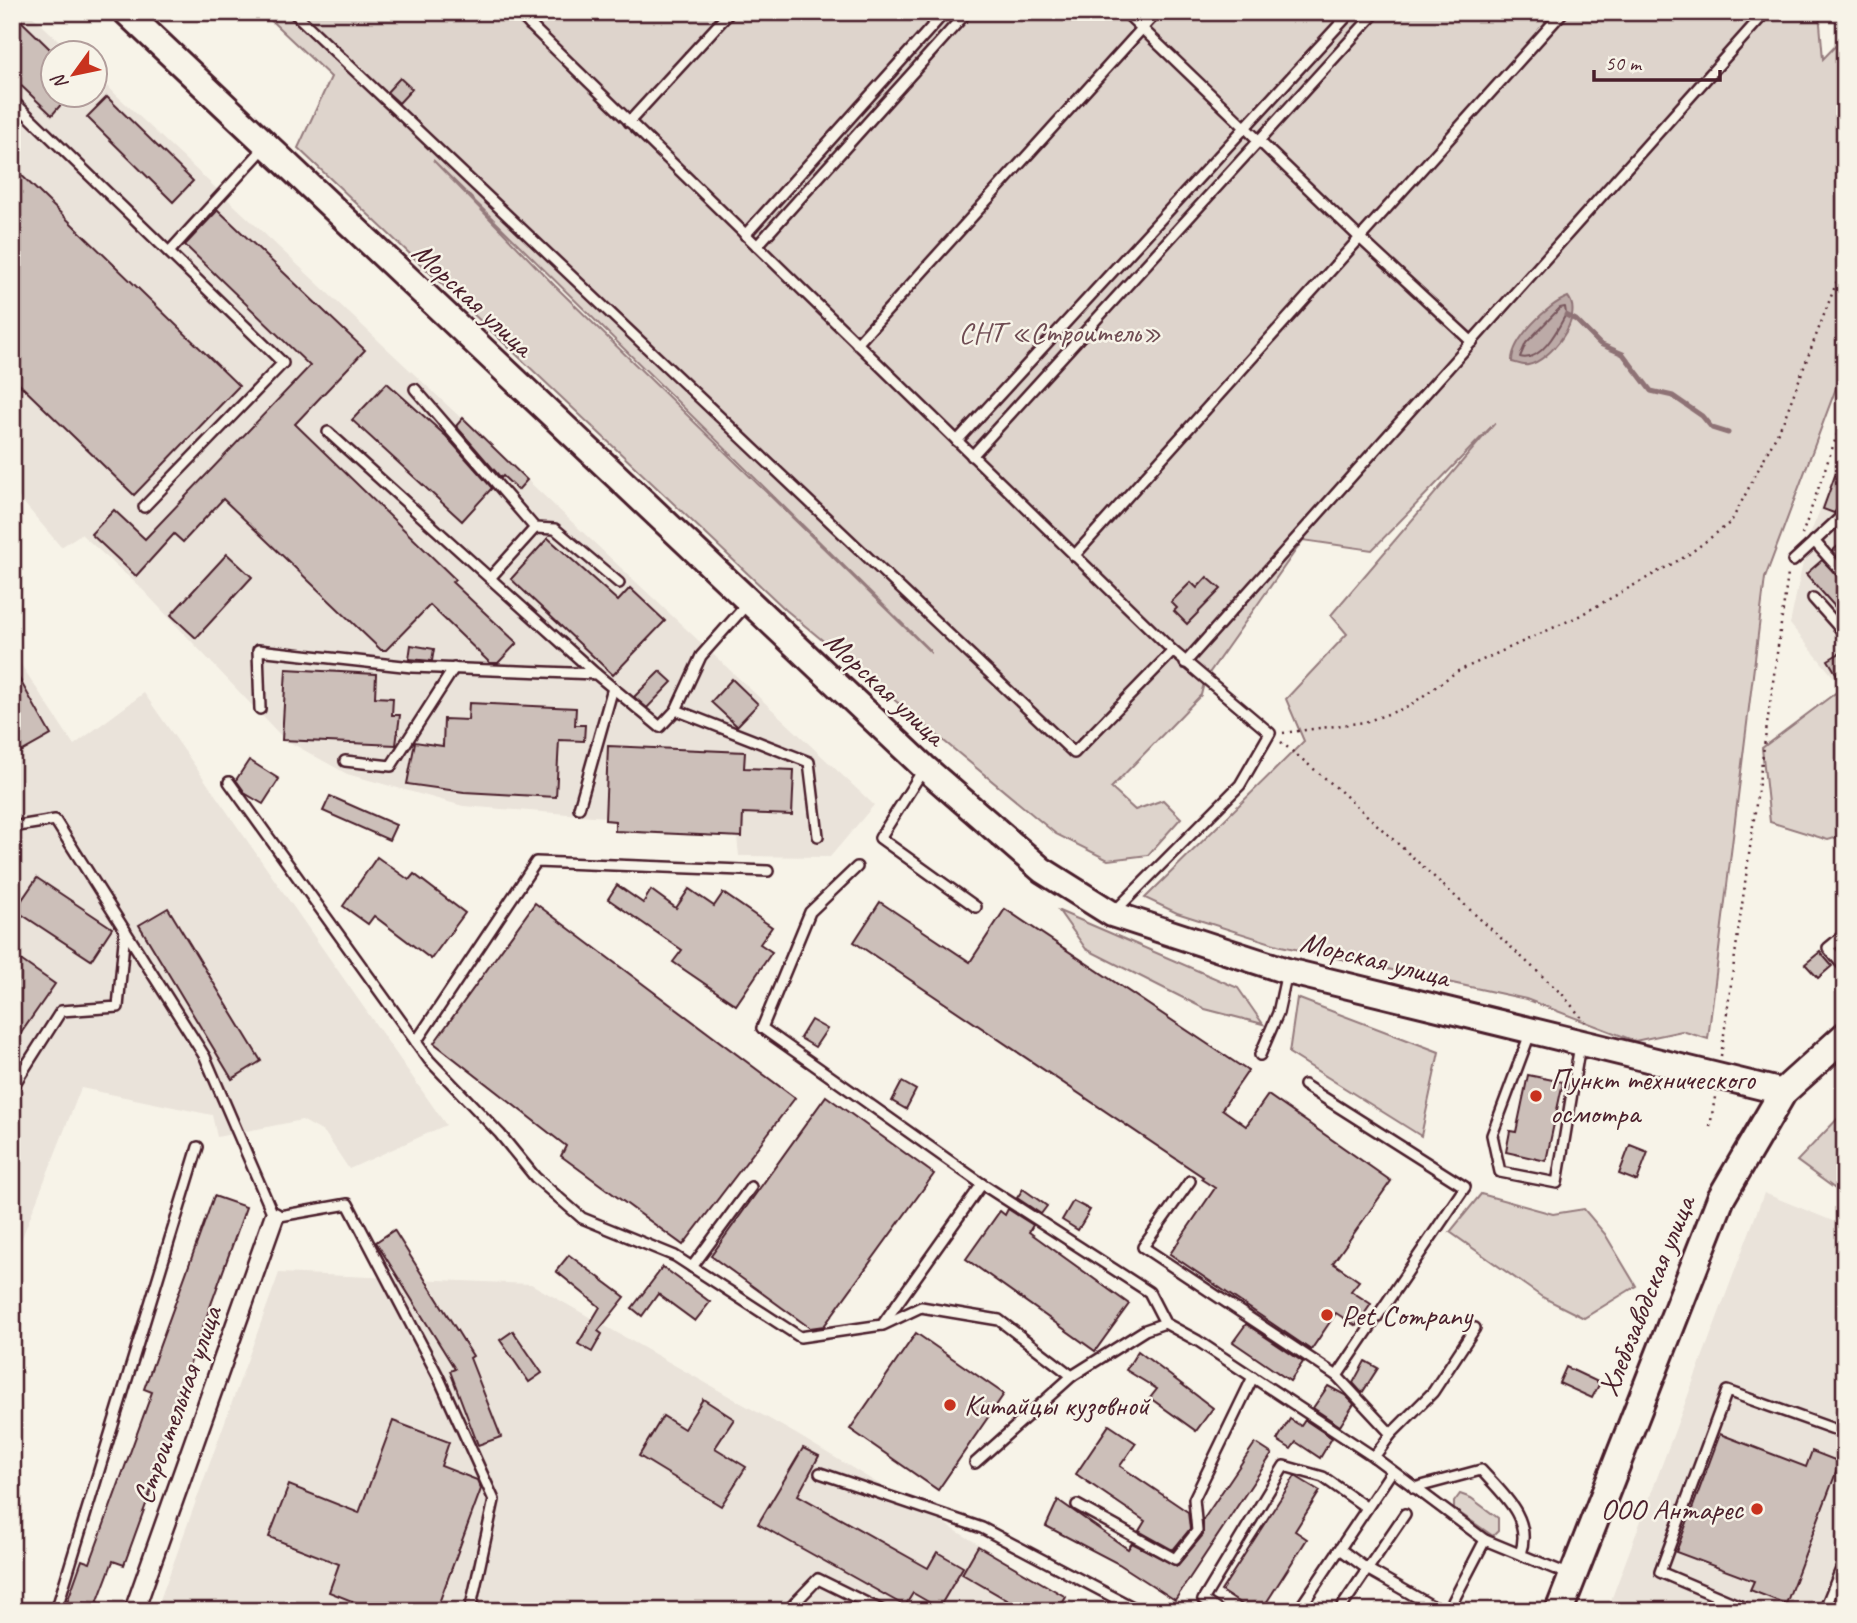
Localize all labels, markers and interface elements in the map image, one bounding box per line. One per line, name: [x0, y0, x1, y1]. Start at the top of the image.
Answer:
north arrow: [38, 38, 108, 108]
scale bar: [1594, 38, 1720, 82]
text: 50 m: [1605, 50, 1643, 76]
text: N: [46, 69, 74, 94]
street label: Морская улица: [404, 233, 544, 367]
park label: СНТ «Строитель»: [959, 313, 1161, 351]
street label: Морская улица: [816, 622, 956, 756]
street label: Морская улица: [1297, 922, 1456, 996]
place label: Пункт технического осмотра: [1550, 1060, 1756, 1132]
marker: Пункт технического осмотра: [1528, 1088, 1544, 1104]
street label: Хлебозаводская улица: [1589, 1188, 1704, 1401]
place label: Pet Company: [1341, 1296, 1474, 1334]
street label: Строительная улица: [124, 1299, 231, 1509]
marker: Pet Company: [1319, 1307, 1335, 1323]
place label: Китайцы кузовной: [964, 1386, 1151, 1424]
marker: Китайцы кузовной: [942, 1397, 958, 1413]
place label: ООО Антарес: [1600, 1490, 1744, 1528]
marker: ООО Антарес: [1749, 1501, 1765, 1517]

